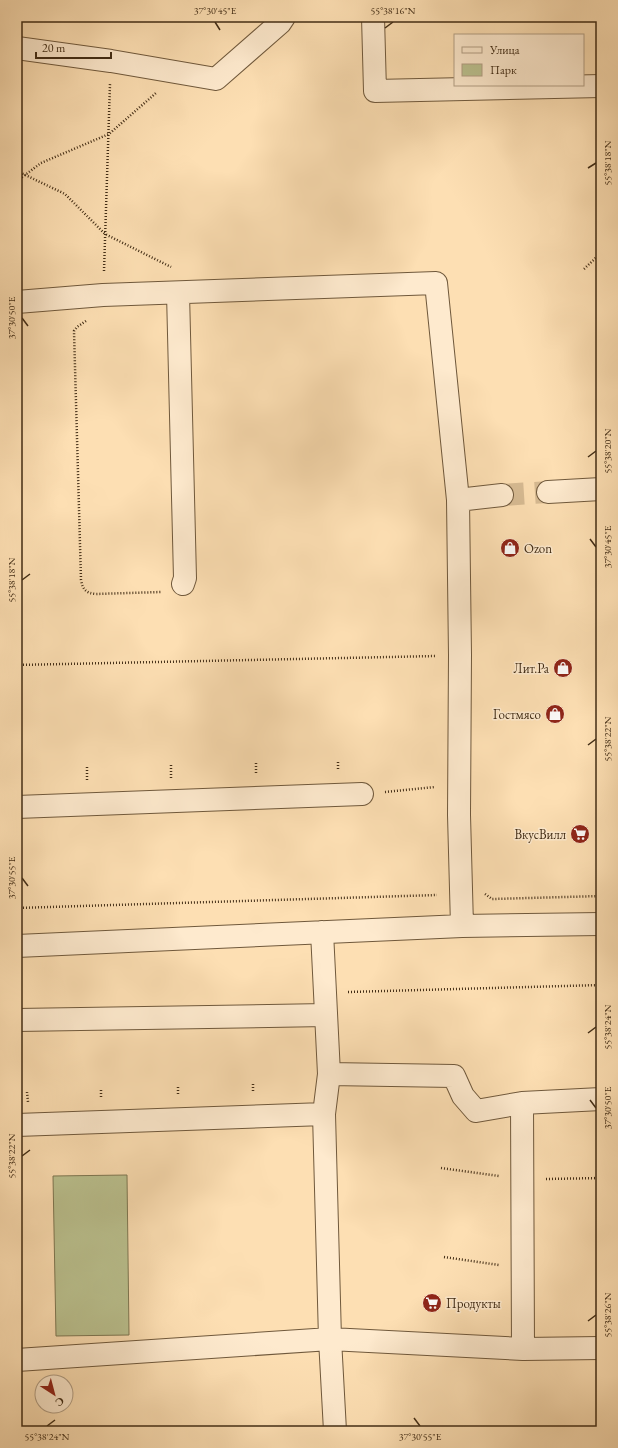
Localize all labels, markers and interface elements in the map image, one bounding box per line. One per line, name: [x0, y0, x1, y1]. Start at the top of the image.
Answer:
text: 37°30'45"E: [194, 4, 237, 17]
text: 55°38'16"N: [371, 4, 416, 17]
scale bar: [36, 34, 111, 60]
legend: [454, 34, 584, 86]
text: 20 m: [42, 40, 66, 56]
text: Улица: [489, 42, 520, 58]
text: Парк: [490, 62, 517, 78]
text: 55°38'18"N: [601, 140, 614, 185]
text: 37°30'50"E: [5, 296, 18, 339]
text: 55°38'20"N: [601, 428, 614, 473]
text: 37°30'45"E: [601, 525, 614, 568]
shop icon: Ozon: [499, 537, 521, 559]
place label: Ozon: [524, 540, 552, 557]
text: 55°38'18"N: [5, 557, 18, 602]
shop icon: Лит.Ра: [552, 657, 574, 679]
place label: Лит.Ра: [513, 660, 550, 677]
shop icon: Гостмясо: [544, 703, 566, 725]
place label: Гостмясо: [493, 706, 541, 723]
text: 55°38'22"N: [601, 716, 614, 761]
supermarket icon: ВкусВилл: [569, 823, 591, 845]
place label: ВкусВилл: [514, 826, 566, 843]
text: 37°30'55"E: [5, 856, 18, 899]
text: 55°38'24"N: [601, 1004, 614, 1049]
text: 37°30'50"E: [601, 1086, 614, 1129]
text: 55°38'22"N: [5, 1133, 18, 1178]
supermarket icon: Продукты: [421, 1292, 443, 1314]
text: 55°38'26"N: [601, 1292, 614, 1337]
place label: Продукты: [446, 1295, 501, 1312]
north arrow: [34, 1374, 74, 1414]
text: С: [52, 1394, 67, 1410]
text: 55°38'24"N: [25, 1430, 70, 1443]
text: 37°30'55"E: [399, 1430, 442, 1443]

